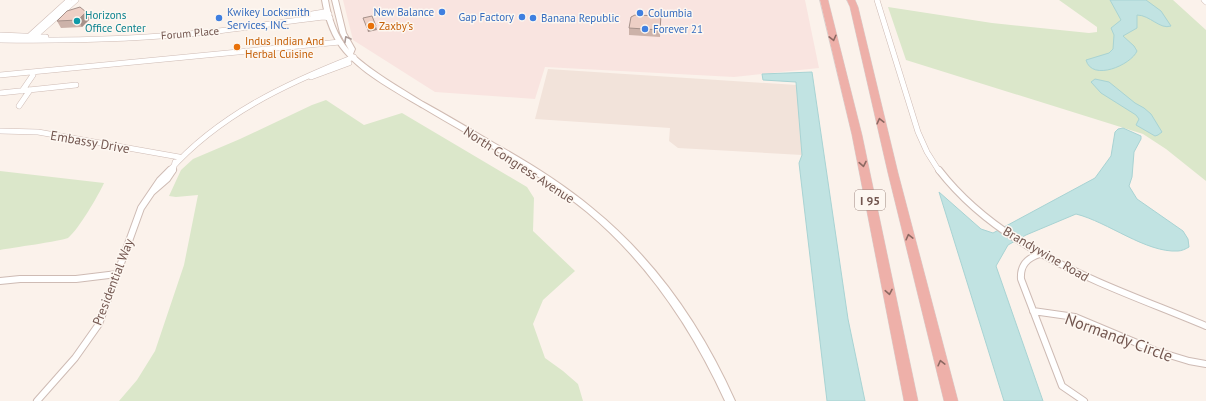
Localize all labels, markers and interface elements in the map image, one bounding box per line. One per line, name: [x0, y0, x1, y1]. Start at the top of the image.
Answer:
place label: Kwikey Locksmith Services, INC.: [227, 5, 310, 32]
place label: New Balance: [374, 5, 434, 19]
place label: Columbia: [648, 6, 692, 20]
marker: New Balance: [437, 7, 447, 17]
place label: Horizons Office Center: [85, 8, 146, 35]
marker: Columbia: [635, 8, 645, 18]
place label: Gap Factory: [458, 10, 515, 24]
place label: Banana Republic: [541, 11, 619, 25]
marker: Gap Factory: [517, 12, 527, 22]
marker: Kwikey Locksmith Services, INC.: [214, 13, 224, 23]
marker: Banana Republic: [528, 13, 538, 23]
marker: Horizons Office Center: [72, 16, 82, 26]
place label: Zaxby's: [379, 19, 414, 33]
marker: Zaxby's: [366, 21, 376, 31]
place label: Forever 21: [653, 22, 703, 36]
street label: Forum Place: [160, 23, 220, 43]
marker: Forever 21: [640, 24, 650, 34]
place label: Indus Indian And Herbal Cuisine: [245, 34, 324, 61]
one-way arrow: [828, 34, 837, 41]
one-way arrow: [344, 36, 352, 43]
marker: Indus Indian And Herbal Cuisine: [232, 42, 242, 52]
one-way arrow: [877, 118, 885, 124]
street label: North Congress Avenue: [460, 123, 578, 207]
street label: Embassy Drive: [49, 127, 131, 157]
one-way arrow: [859, 161, 867, 167]
road number: I 95: [855, 190, 885, 210]
street label: Brandywine Road: [1000, 223, 1092, 285]
one-way arrow: [906, 234, 914, 240]
street label: Presidential Way: [89, 236, 137, 328]
one-way arrow: [884, 289, 892, 295]
street label: Normandy Circle: [1062, 308, 1176, 366]
one-way arrow: [938, 360, 946, 366]

